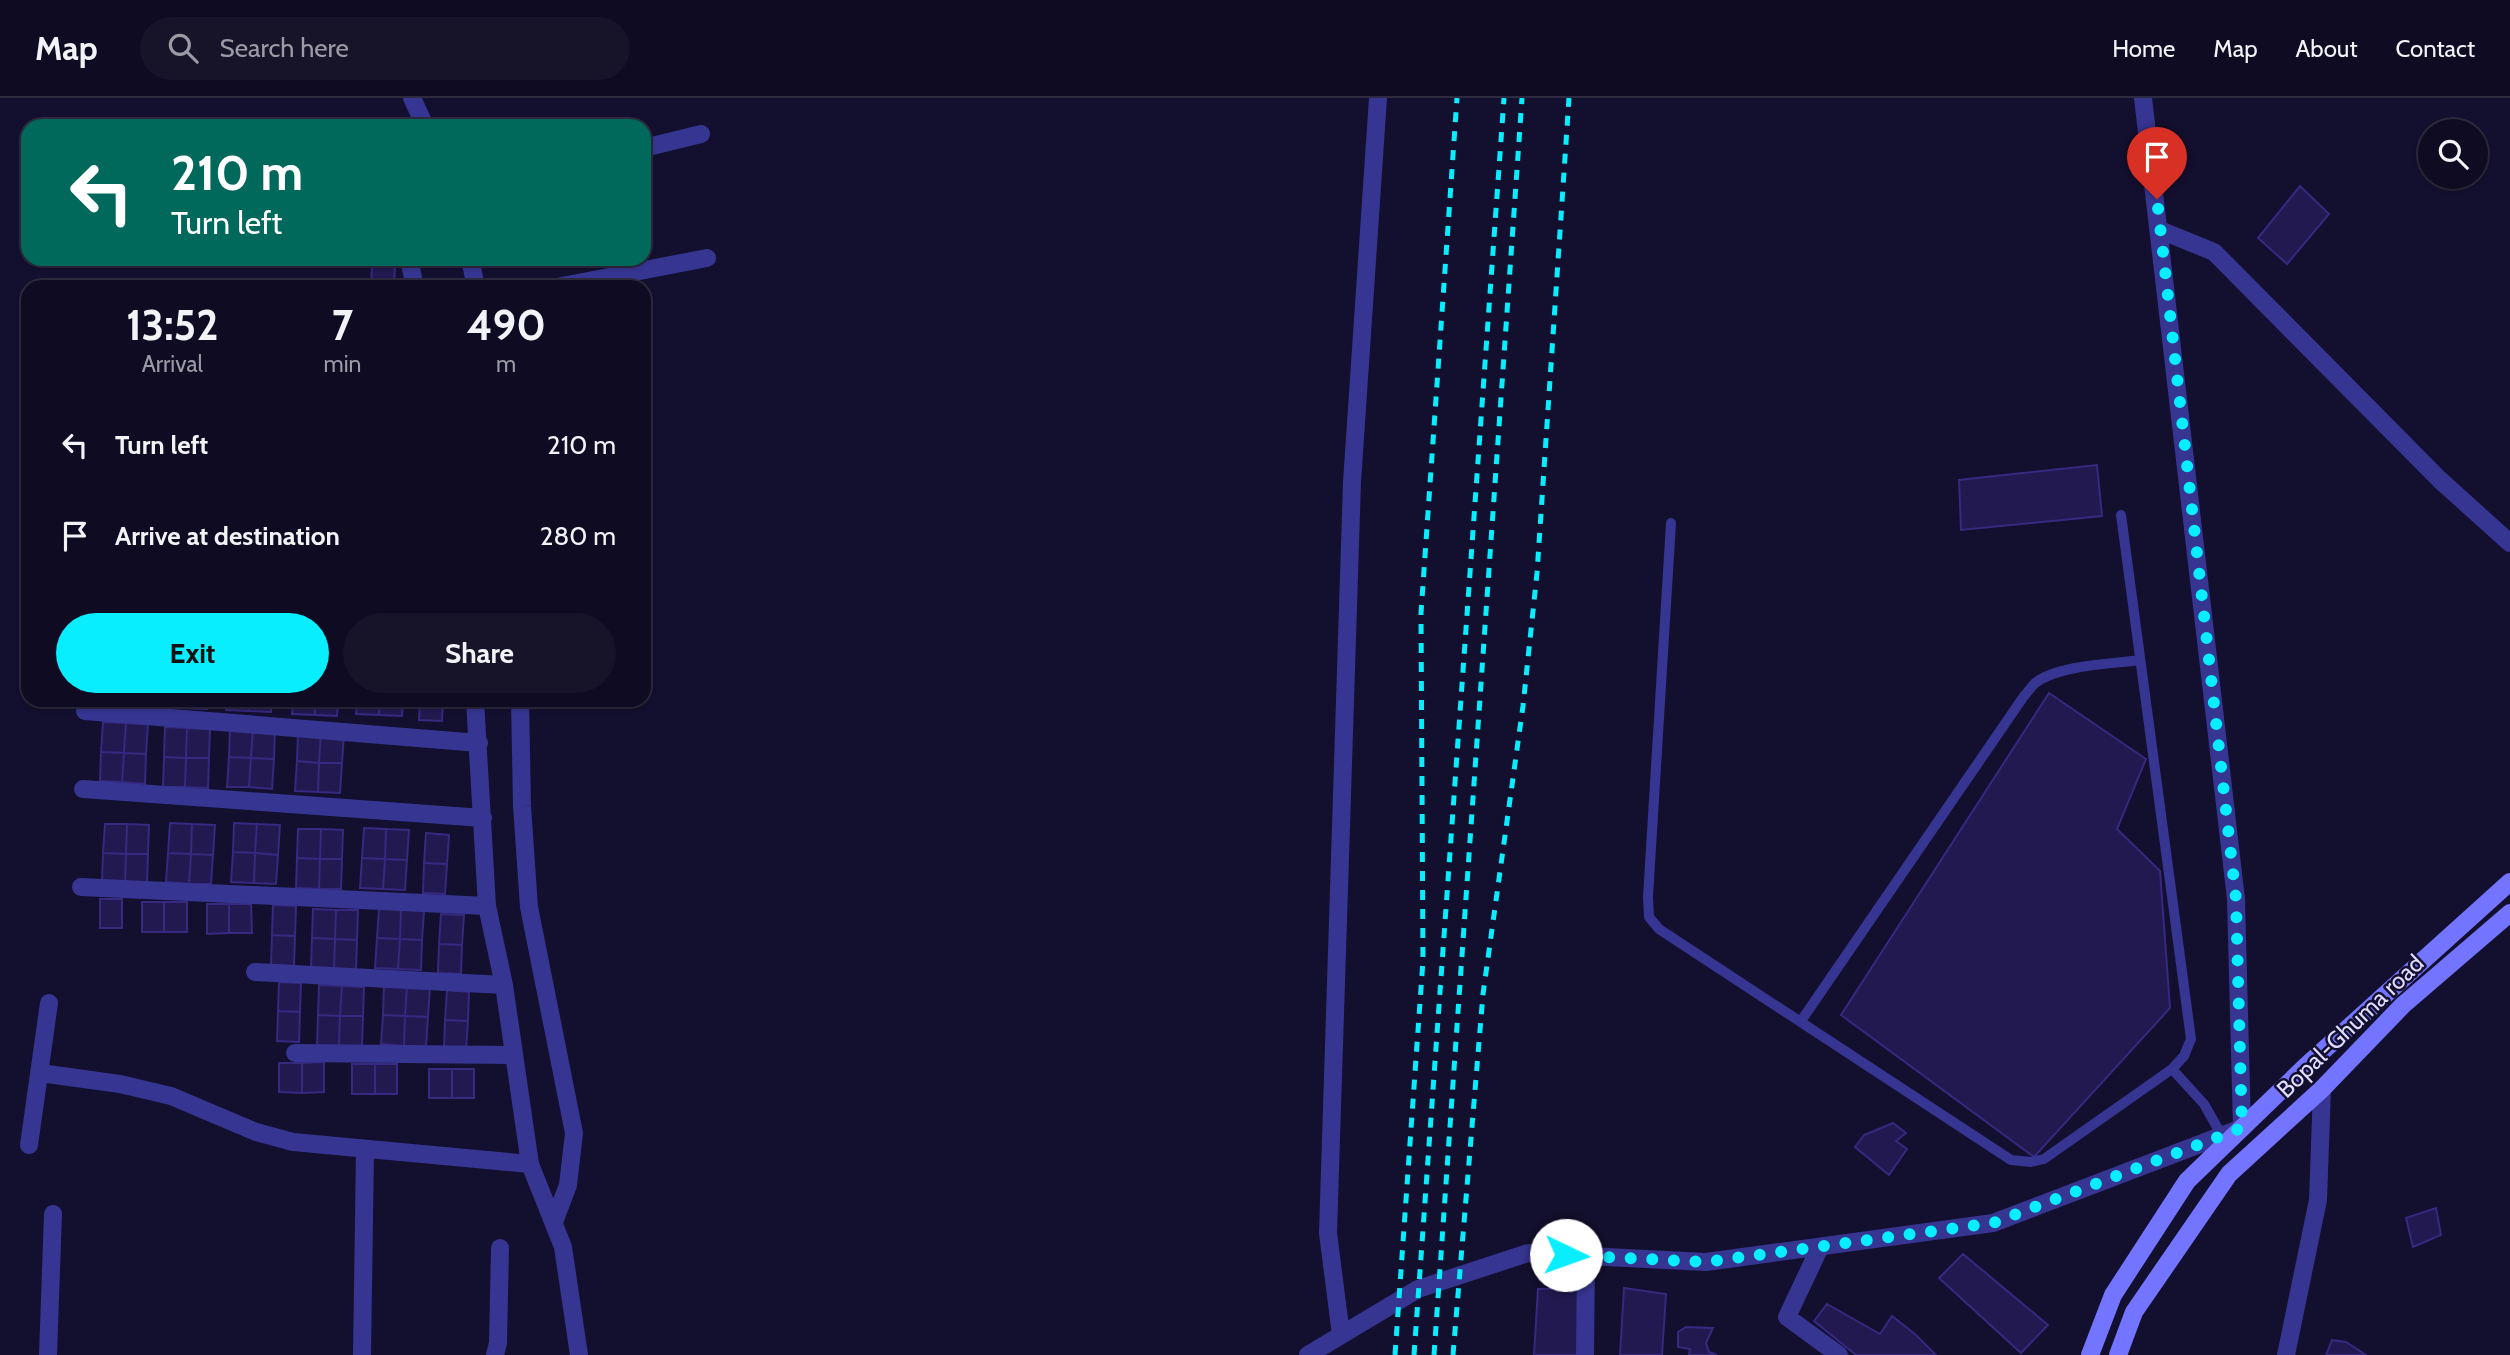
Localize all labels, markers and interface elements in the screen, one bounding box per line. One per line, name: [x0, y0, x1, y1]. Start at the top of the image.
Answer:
search box: [140, 17, 630, 80]
text: Map: [35, 28, 98, 68]
icon: search: [164, 29, 202, 67]
text: Search here: [220, 32, 349, 64]
text: Home: [2112, 34, 2175, 63]
text: Map: [2213, 34, 2258, 63]
text: About: [2296, 34, 2358, 63]
text: Contact: [2396, 34, 2475, 63]
map controls: [2418, 119, 2488, 189]
button: search: [2418, 119, 2488, 189]
pin: [2127, 127, 2187, 199]
icon: arrive: [2138, 138, 2176, 176]
text: 210 m: [171, 143, 303, 202]
icon: left: [56, 147, 147, 238]
text: Turn left: [171, 203, 282, 242]
text: 13:52: [126, 299, 218, 351]
text: 7: [332, 299, 353, 351]
text: 490: [467, 299, 546, 351]
text: Arrival: [142, 350, 203, 378]
text: min: [323, 350, 361, 378]
text: m: [496, 350, 516, 378]
icon: left: [56, 426, 94, 464]
text: Turn left: [115, 429, 208, 461]
text: 210 m: [547, 429, 616, 461]
icon: arrive: [56, 517, 94, 555]
text: Arrive at destination: [115, 520, 340, 552]
text: 280 m: [540, 520, 616, 552]
button: Exit: [56, 613, 329, 693]
button: Share: [343, 613, 616, 693]
street label: Bopal-Ghuma road: [2270, 948, 2430, 1104]
position arrow: [1529, 1218, 1603, 1292]

